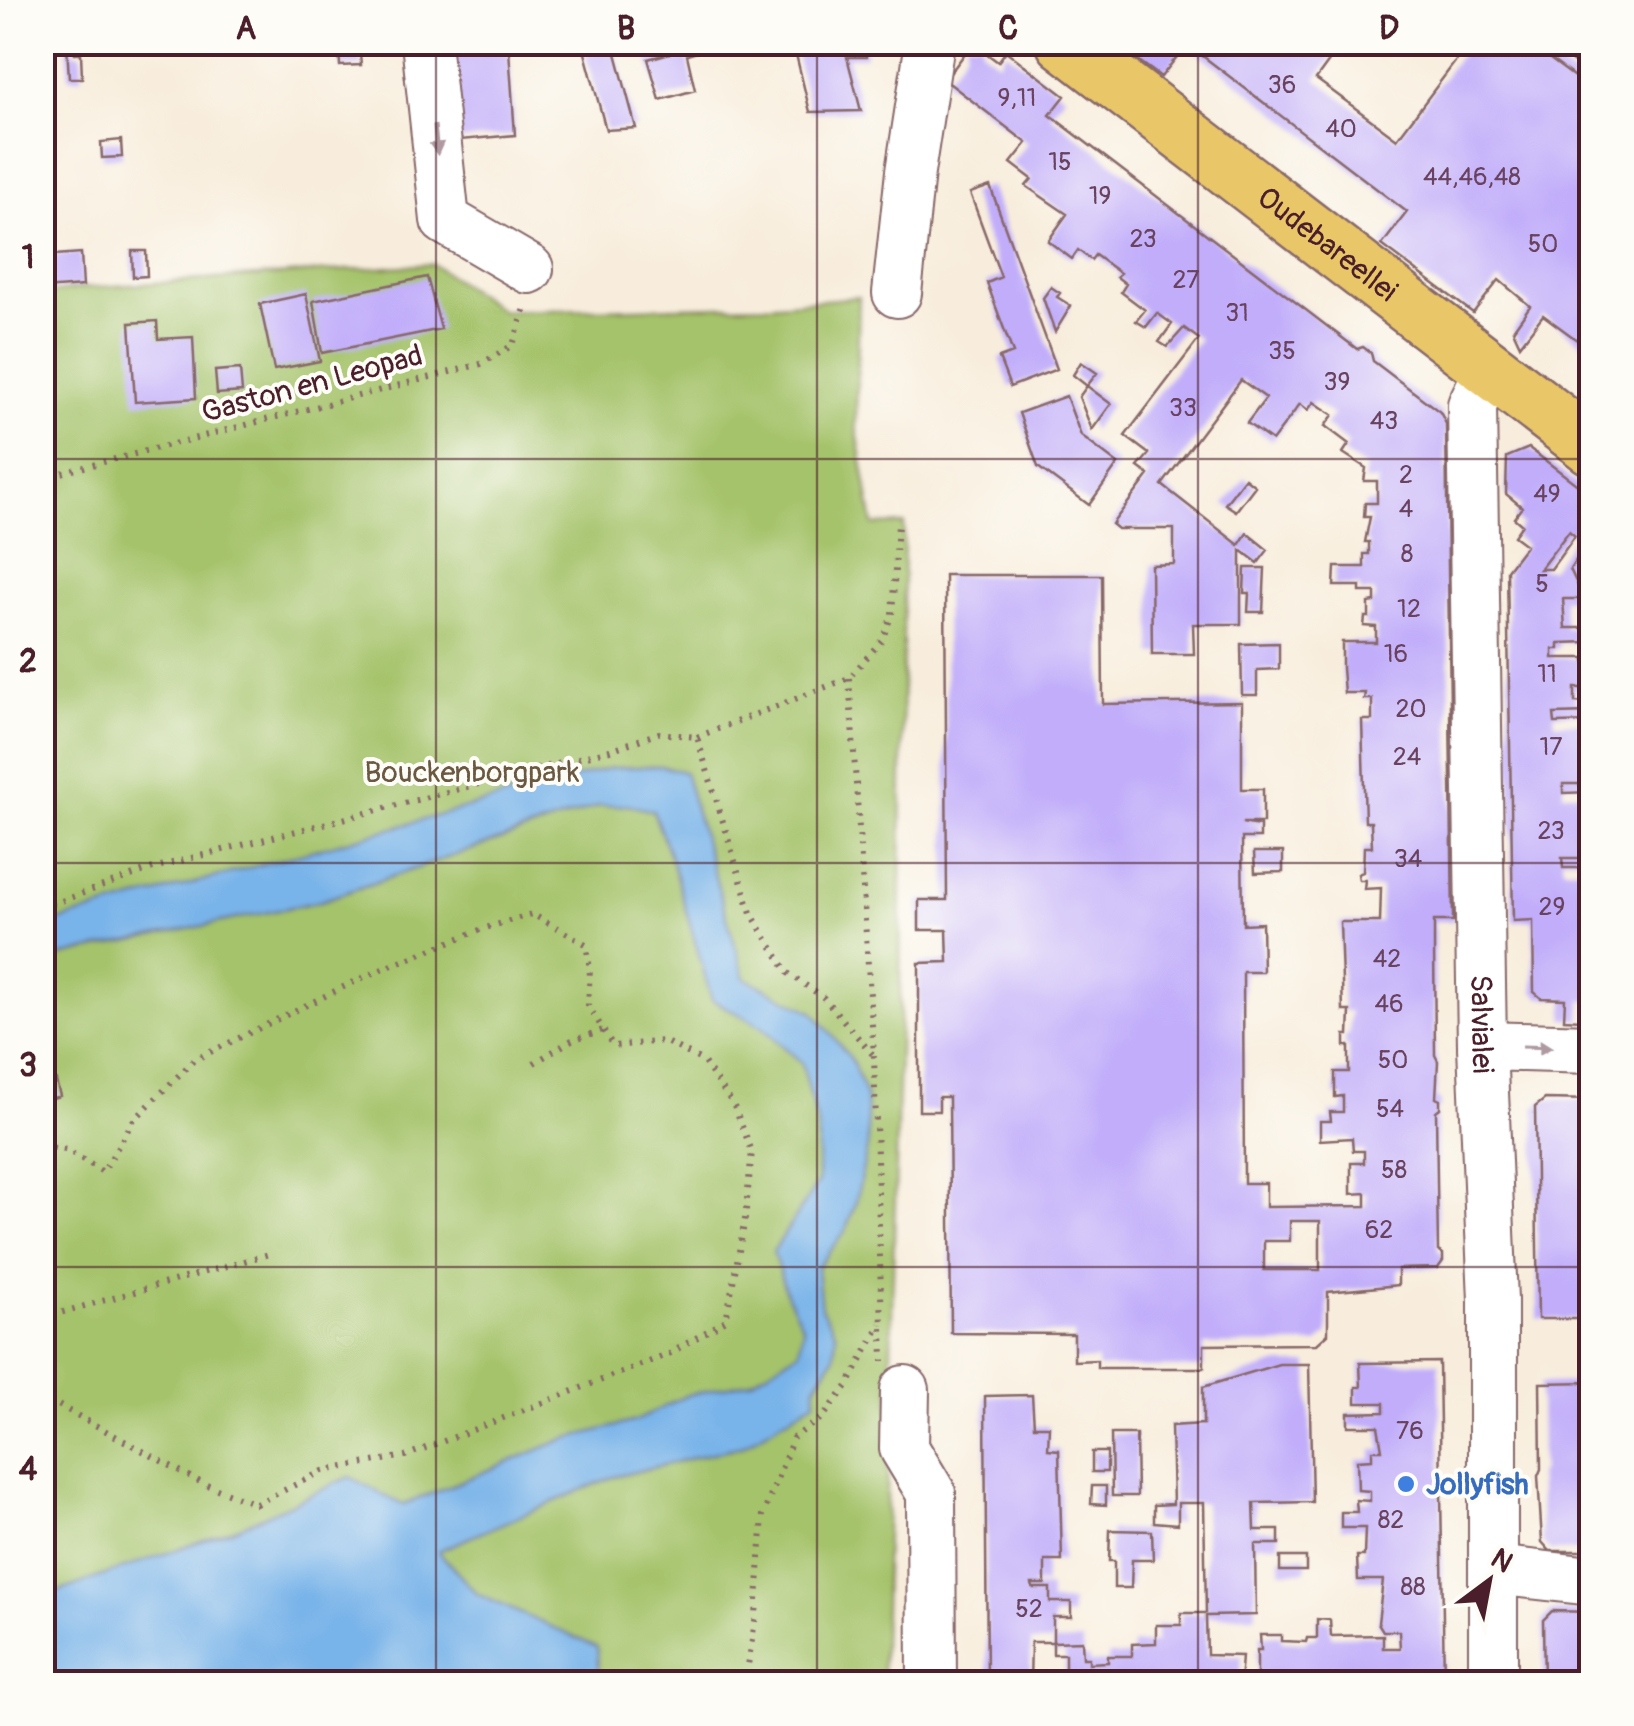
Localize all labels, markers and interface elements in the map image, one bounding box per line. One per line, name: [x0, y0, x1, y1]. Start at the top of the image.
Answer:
text: A: [236, 9, 257, 49]
text: B: [617, 9, 635, 49]
text: C: [998, 9, 1018, 49]
text: D: [1379, 9, 1399, 49]
house number: 36: [1268, 70, 1296, 101]
house number: 9,11: [998, 83, 1036, 114]
house number: 40: [1325, 114, 1357, 145]
one-way arrow: [428, 124, 444, 156]
house number: 15: [1048, 147, 1072, 178]
house number: 44,46,48: [1423, 162, 1521, 193]
street label: Oudebareellei: [1250, 179, 1405, 309]
house number: 19: [1089, 181, 1111, 212]
house number: 23: [1129, 224, 1157, 255]
house number: 50: [1528, 229, 1558, 260]
text: 1: [22, 238, 34, 278]
house number: 27: [1172, 265, 1200, 296]
house number: 31: [1225, 298, 1249, 329]
house number: 35: [1268, 336, 1296, 367]
street label: Gaston en Leopad: [197, 337, 427, 431]
house number: 39: [1324, 367, 1350, 398]
house number: 33: [1169, 393, 1197, 424]
house number: 43: [1370, 406, 1398, 437]
house number: 2: [1399, 460, 1413, 491]
house number: 49: [1533, 479, 1561, 510]
house number: 4: [1399, 494, 1413, 525]
house number: 8: [1401, 539, 1413, 570]
house number: 5: [1535, 569, 1549, 600]
house number: 12: [1397, 594, 1421, 625]
house number: 16: [1384, 639, 1408, 670]
text: 2: [19, 642, 37, 682]
house number: 11: [1537, 659, 1557, 690]
house number: 20: [1395, 694, 1427, 725]
house number: 17: [1539, 732, 1563, 763]
house number: 24: [1393, 742, 1421, 773]
park label: Bouckenborgpark: [364, 754, 580, 791]
house number: 23: [1537, 816, 1565, 847]
house number: 34: [1394, 844, 1422, 875]
house number: 29: [1539, 892, 1565, 923]
house number: 42: [1373, 944, 1401, 975]
street label: Salvialei: [1462, 974, 1502, 1074]
house number: 46: [1374, 989, 1404, 1020]
one-way arrow: [1521, 1040, 1553, 1056]
house number: 50: [1378, 1045, 1408, 1076]
text: 3: [19, 1046, 37, 1086]
house number: 54: [1376, 1094, 1404, 1125]
house number: 58: [1381, 1155, 1407, 1186]
house number: 62: [1365, 1215, 1393, 1246]
house number: 76: [1396, 1416, 1424, 1447]
text: 4: [19, 1450, 38, 1490]
place label: Jollyfish: [1426, 1466, 1529, 1503]
marker: Jollyfish: [1395, 1473, 1417, 1495]
house number: 82: [1378, 1505, 1404, 1536]
north arrow: [1439, 1531, 1539, 1631]
text: N: [1484, 1541, 1519, 1581]
house number: 88: [1400, 1572, 1426, 1603]
house number: 52: [1015, 1594, 1043, 1625]

